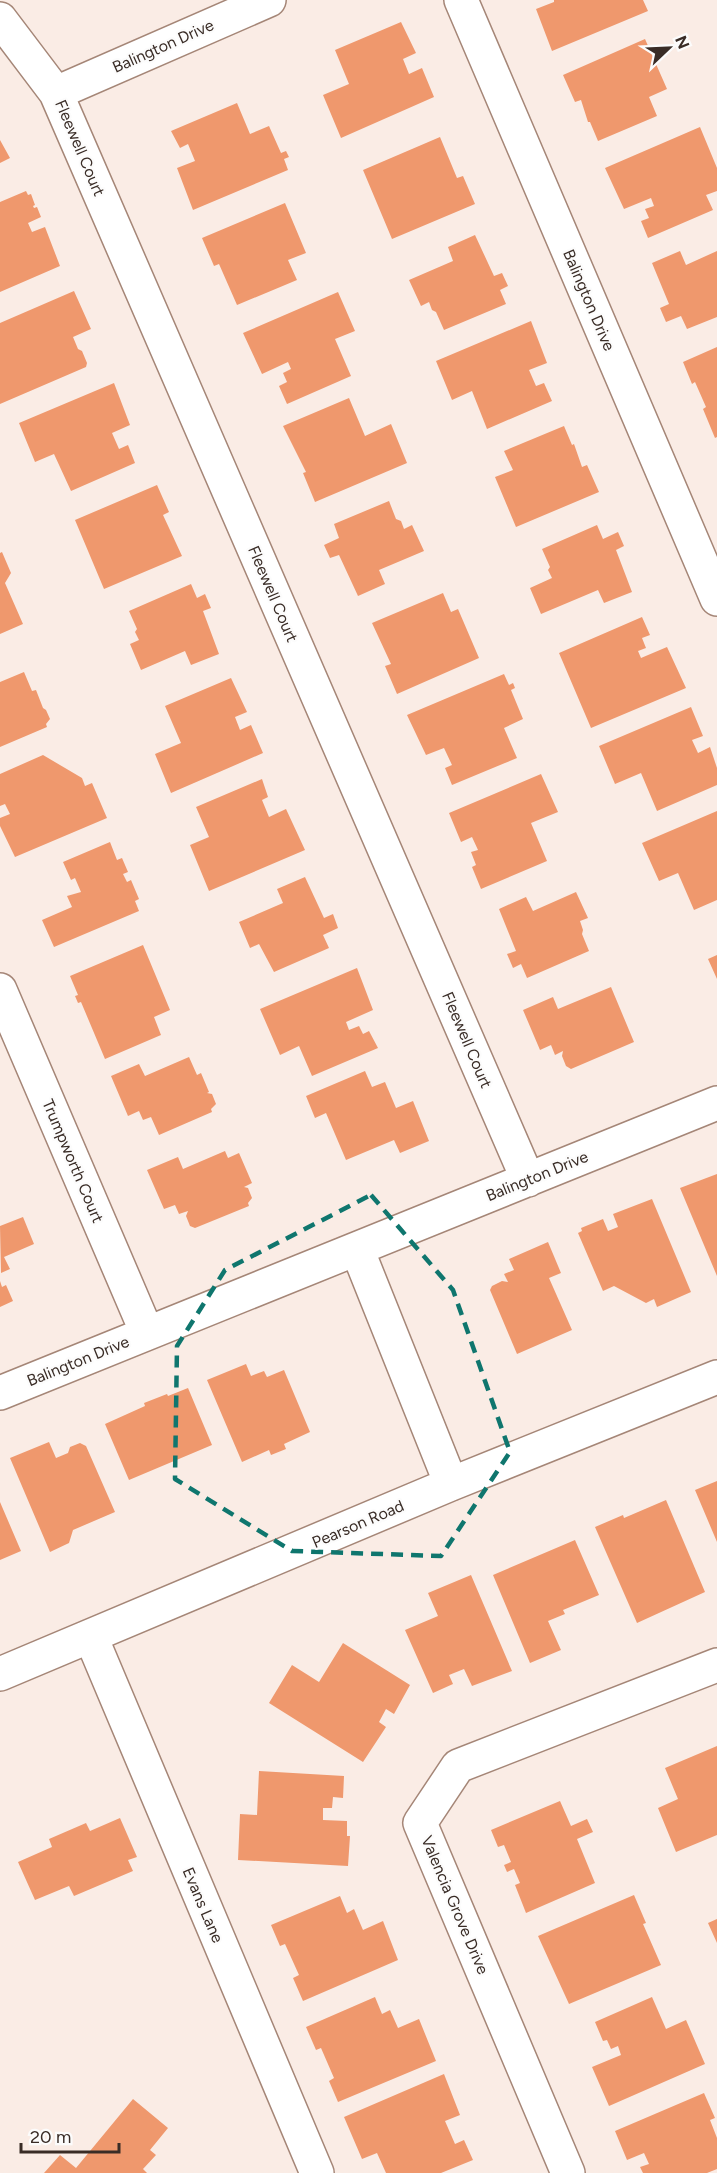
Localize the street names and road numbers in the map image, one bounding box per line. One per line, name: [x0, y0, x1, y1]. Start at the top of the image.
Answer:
street label: Balington Drive: [110, 15, 217, 77]
street label: Fleewell Court: [51, 97, 109, 199]
street label: Balington Drive: [559, 246, 619, 354]
street label: Fleewell Court: [244, 543, 302, 645]
street label: Fleewell Court: [438, 989, 496, 1091]
street label: Trumpworth Court: [38, 1096, 108, 1226]
street label: Balington Drive: [483, 1147, 591, 1205]
street label: Balington Drive: [24, 1332, 132, 1390]
street label: Pearson Road: [309, 1496, 407, 1552]
street label: Valencia Grove Drive: [417, 1833, 493, 1977]
street label: Evans Lane: [179, 1864, 228, 1946]

